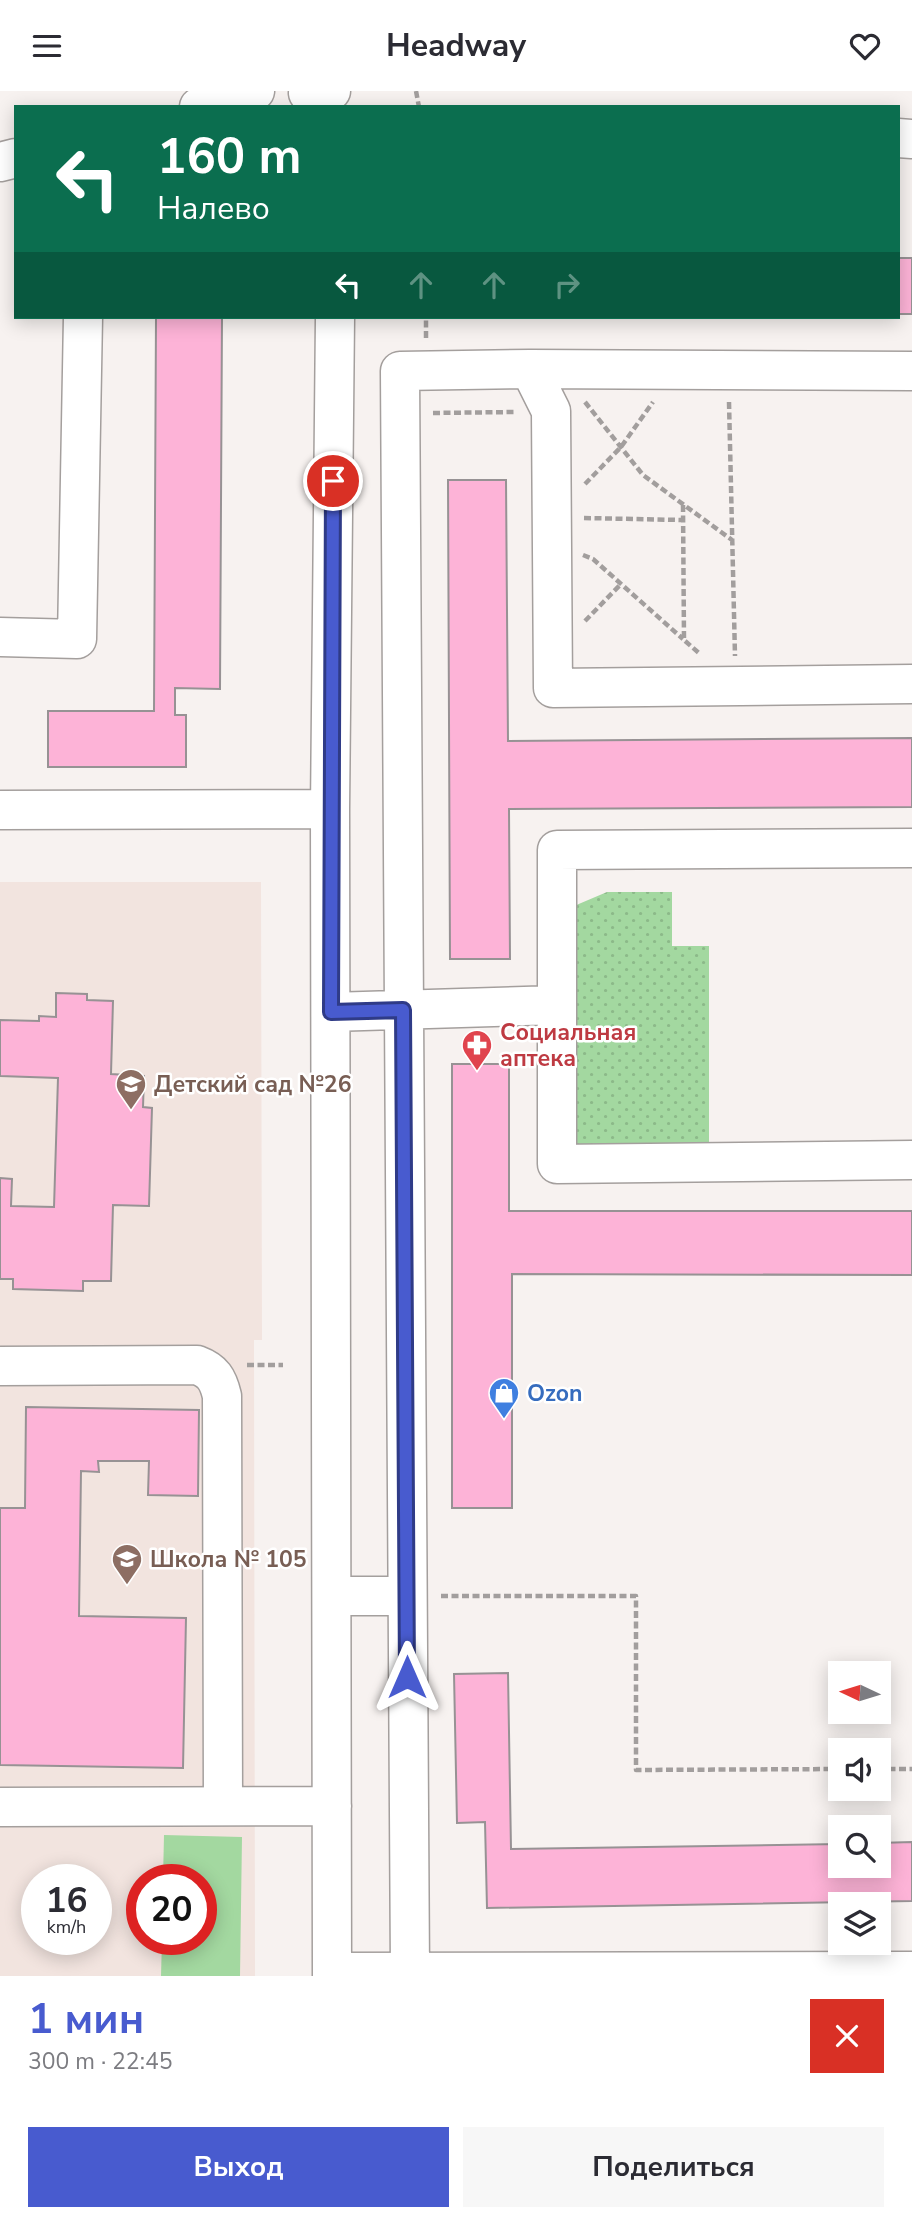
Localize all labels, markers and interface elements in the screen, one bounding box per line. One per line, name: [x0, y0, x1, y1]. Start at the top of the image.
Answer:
text: Headway: [386, 24, 526, 67]
icon: menu: [28, 27, 66, 65]
icon: heart: [846, 27, 884, 65]
text: 160 m: [157, 123, 301, 190]
icon: left: [42, 133, 133, 224]
text: Налево: [157, 187, 270, 230]
icon: left: [329, 266, 367, 304]
icon: ahead: [402, 266, 440, 304]
icon: ahead: [475, 266, 513, 304]
icon: right: [548, 266, 586, 304]
pin: [303, 451, 363, 511]
icon: arrive: [314, 462, 352, 500]
place label: Социальная аптека: [500, 1017, 636, 1074]
pharmacy icon: Социальная аптека: [460, 1028, 494, 1072]
school or university icon: Детский сад №26: [114, 1067, 148, 1111]
place label: Детский сад №26: [154, 1069, 351, 1100]
shop icon: Ozon: [487, 1376, 521, 1420]
place label: Ozon: [527, 1378, 582, 1409]
school or university icon: Школа № 105: [110, 1542, 144, 1586]
place label: Школа № 105: [150, 1544, 307, 1575]
position arrow: [370, 1640, 444, 1714]
north arrow: [828, 1661, 891, 1724]
map controls: [828, 1661, 891, 1955]
button: sound: [828, 1738, 891, 1801]
button: search: [828, 1815, 891, 1878]
speed limit sign: 20: [126, 1864, 217, 1955]
text: 16: [45, 1877, 88, 1924]
button: layers: [828, 1892, 891, 1955]
text: km/h: [47, 1915, 86, 1939]
text: 1 мин: [28, 1991, 144, 2048]
button: close: [810, 1999, 884, 2073]
text: 300 m · 22:45: [28, 2046, 173, 2077]
button: Выход: [28, 2127, 449, 2207]
button: Поделиться: [463, 2127, 884, 2207]

